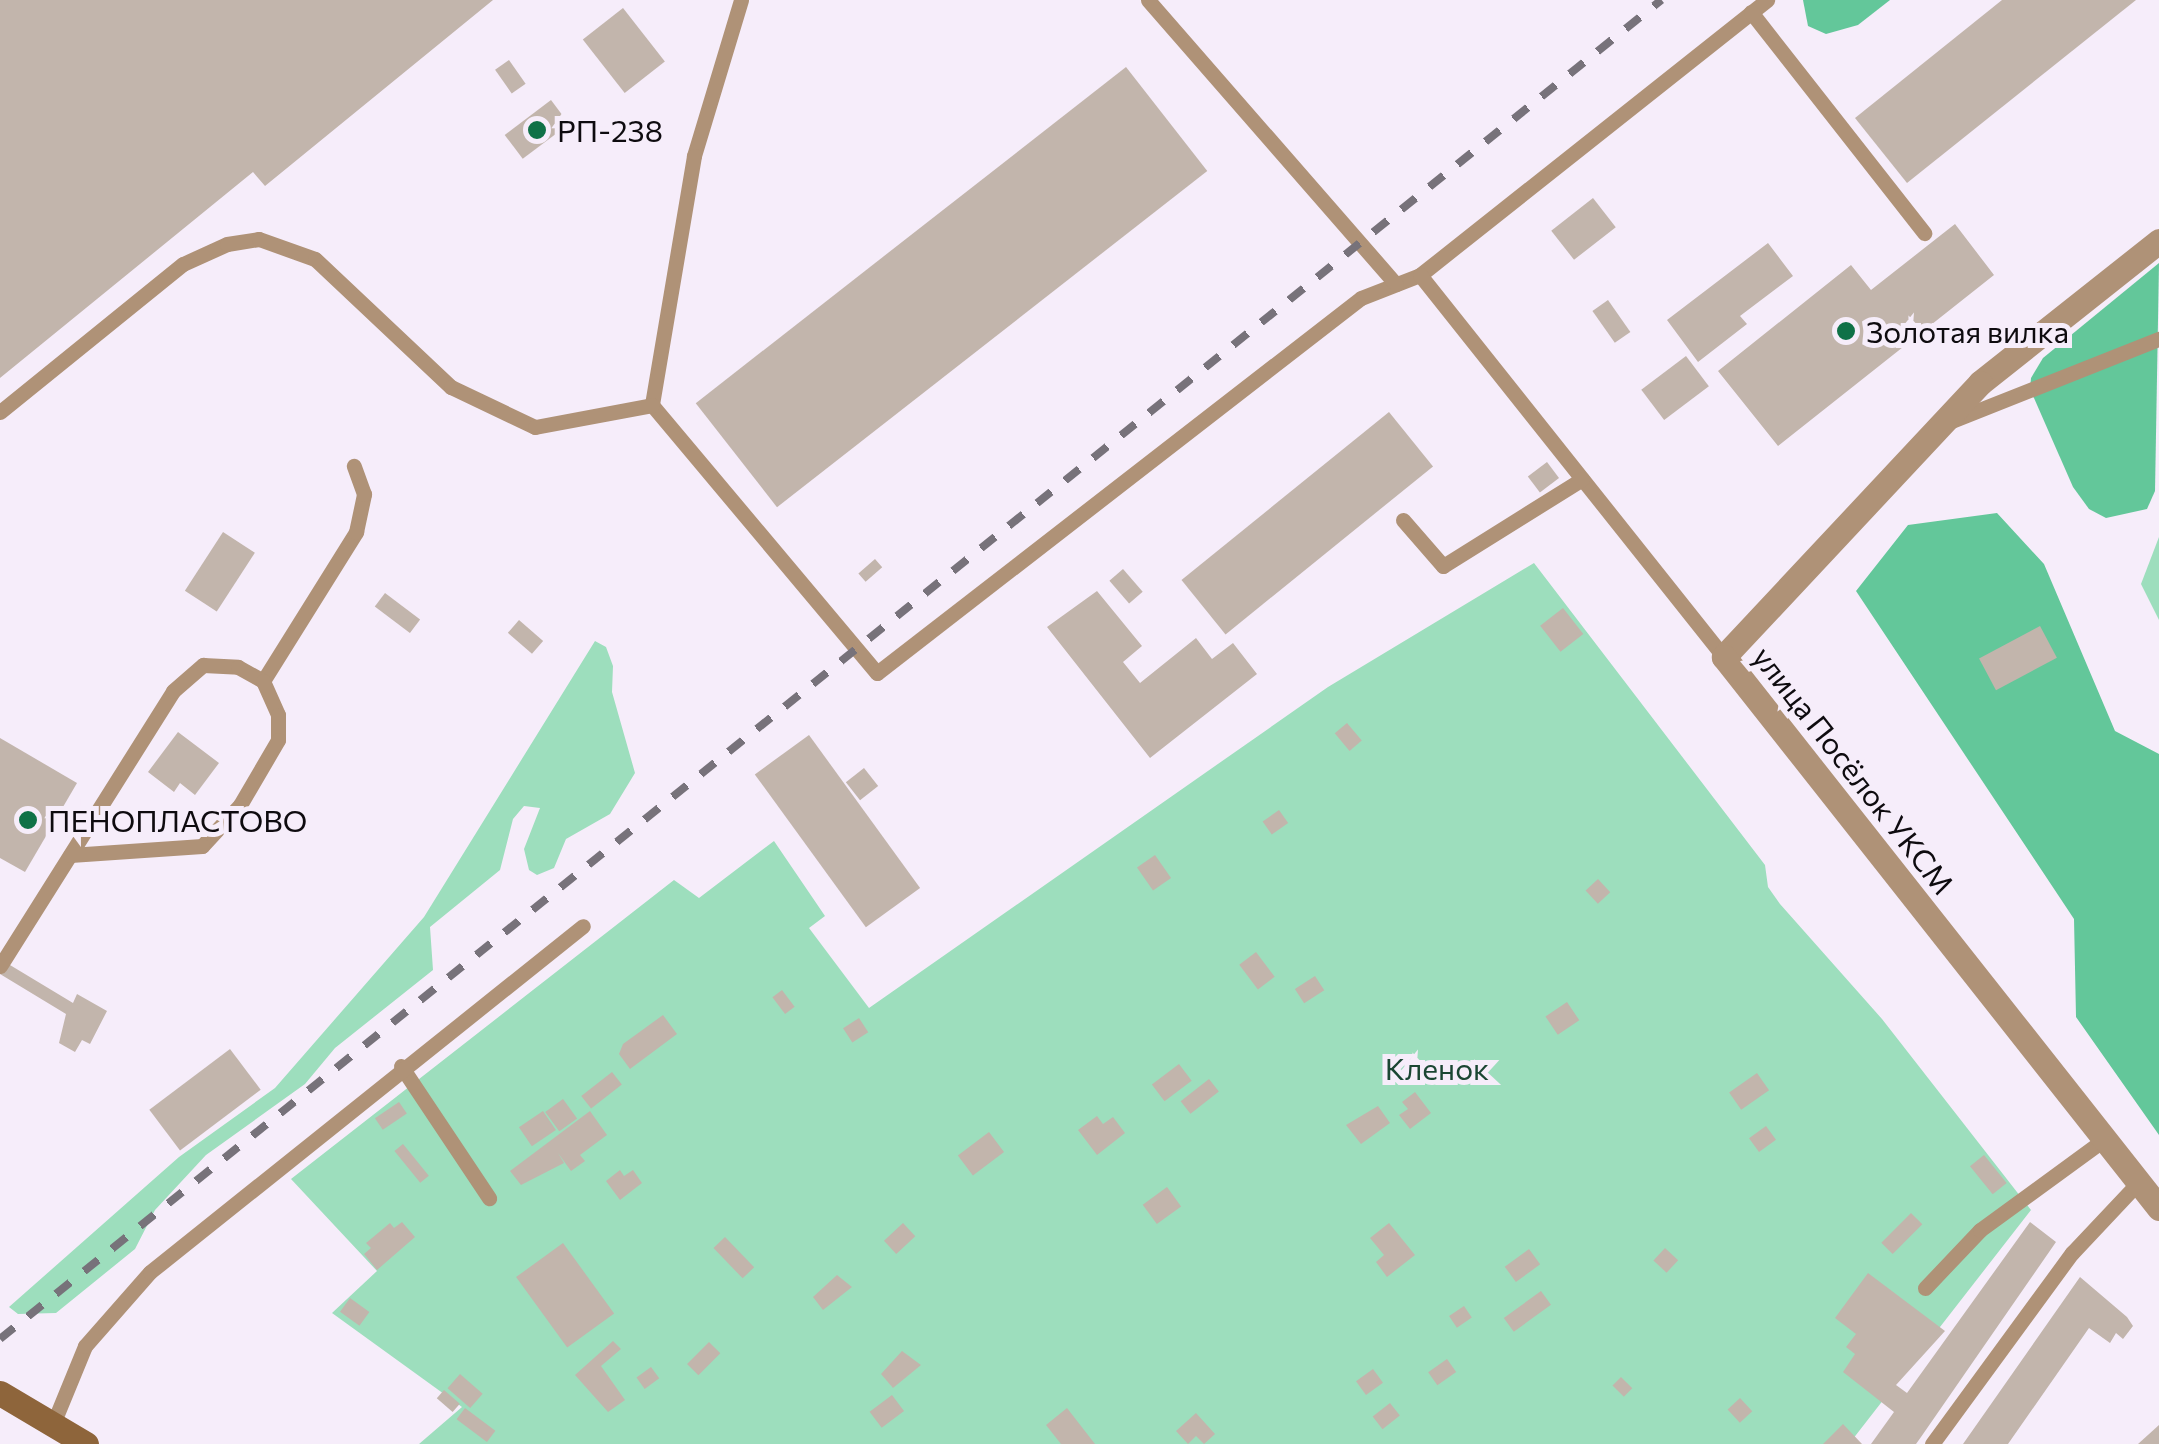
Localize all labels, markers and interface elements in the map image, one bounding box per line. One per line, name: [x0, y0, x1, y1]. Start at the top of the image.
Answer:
place label: РП-238: [557, 112, 663, 148]
marker: РП-238: [526, 119, 548, 141]
place label: Золотая вилка: [1866, 313, 2069, 349]
marker: Золотая вилка: [1835, 320, 1857, 342]
street label: улица Посёлок УКСМ: [1746, 639, 1962, 901]
place label: ПЕНОПЛАСТОВО: [48, 802, 307, 838]
marker: ПЕНОПЛАСТОВО: [17, 809, 39, 831]
park label: Кленок: [1385, 1050, 1489, 1086]

